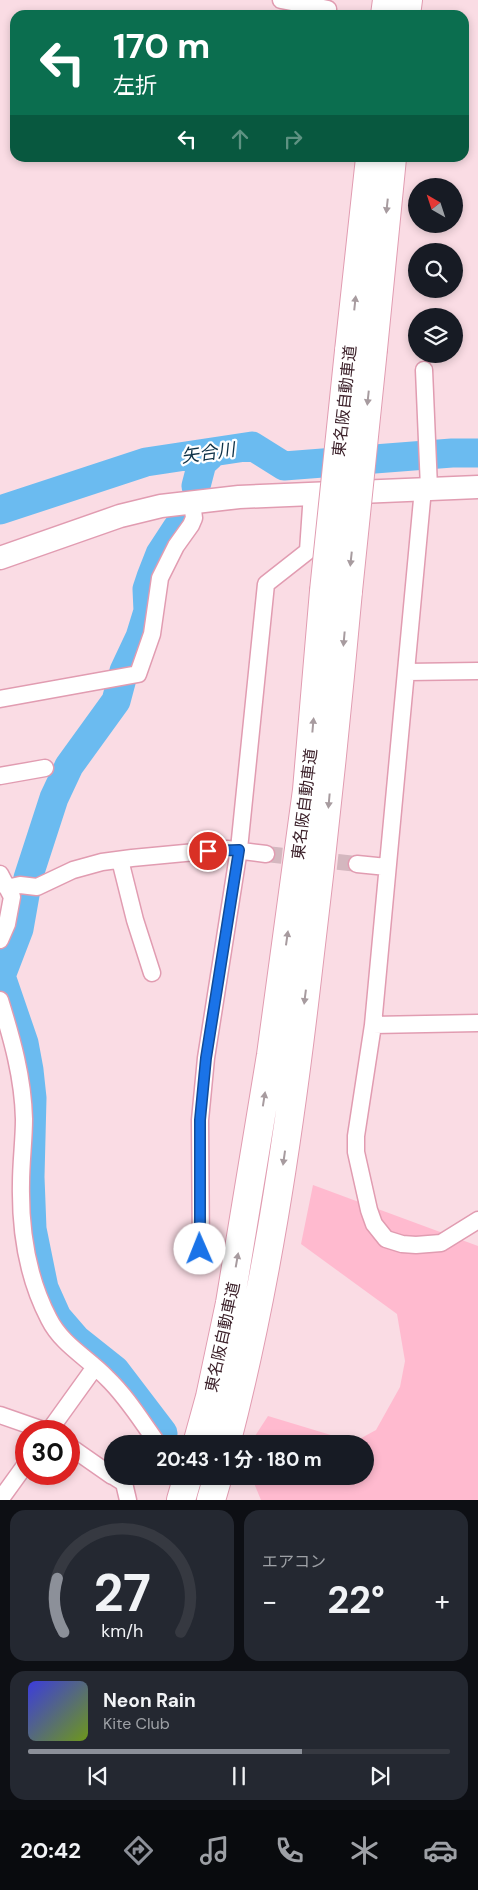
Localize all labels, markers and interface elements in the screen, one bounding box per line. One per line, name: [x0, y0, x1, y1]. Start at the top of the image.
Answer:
text: 170 m: [113, 23, 210, 69]
icon: left: [30, 30, 95, 95]
text: 左折: [113, 71, 157, 100]
icon: left: [173, 125, 201, 153]
icon: ahead: [226, 125, 254, 153]
icon: right: [279, 125, 307, 153]
north arrow: [408, 178, 462, 232]
map controls: [408, 178, 463, 363]
one-way arrow: [383, 198, 391, 214]
button: search: [408, 243, 463, 298]
one-way arrow: [351, 294, 359, 310]
button: layers: [408, 308, 463, 363]
street label: 東名阪自動車道: [328, 344, 361, 458]
one-way arrow: [364, 390, 372, 406]
water label: 矢合川: [180, 437, 238, 469]
one-way arrow: [347, 552, 355, 568]
one-way arrow: [340, 632, 348, 648]
one-way arrow: [309, 717, 317, 733]
street label: 東名阪自動車道: [287, 747, 322, 861]
one-way arrow: [324, 793, 332, 809]
pin: [187, 830, 229, 872]
icon: arrive: [194, 837, 222, 865]
one-way arrow: [283, 930, 291, 946]
one-way arrow: [301, 989, 309, 1005]
one-way arrow: [260, 1091, 268, 1107]
one-way arrow: [280, 1151, 288, 1167]
position arrow: [173, 1222, 225, 1274]
one-way arrow: [234, 1251, 242, 1267]
street label: 東名阪自動車道: [201, 1280, 244, 1394]
speed limit sign: 30: [15, 1420, 80, 1485]
text: 20:43 · 1 分 · 180 m: [156, 1447, 322, 1472]
text: エアコン: [262, 1551, 326, 1572]
text: 27: [93, 1559, 151, 1627]
text: 22°: [327, 1575, 385, 1625]
text: −: [262, 1583, 277, 1620]
text: +: [435, 1583, 450, 1620]
text: km/h: [101, 1619, 143, 1643]
text: Neon Rain: [103, 1688, 196, 1713]
text: Kite Club: [103, 1713, 170, 1734]
icon: previous: [84, 1762, 112, 1790]
icon: pause: [225, 1762, 253, 1790]
icon: next: [366, 1762, 394, 1790]
icon: directions: [121, 1833, 156, 1868]
icon: music: [197, 1833, 232, 1868]
icon: phone: [272, 1833, 307, 1868]
icon: climate: [347, 1833, 382, 1868]
icon: car: [423, 1833, 458, 1868]
text: 20:42: [20, 1836, 81, 1865]

